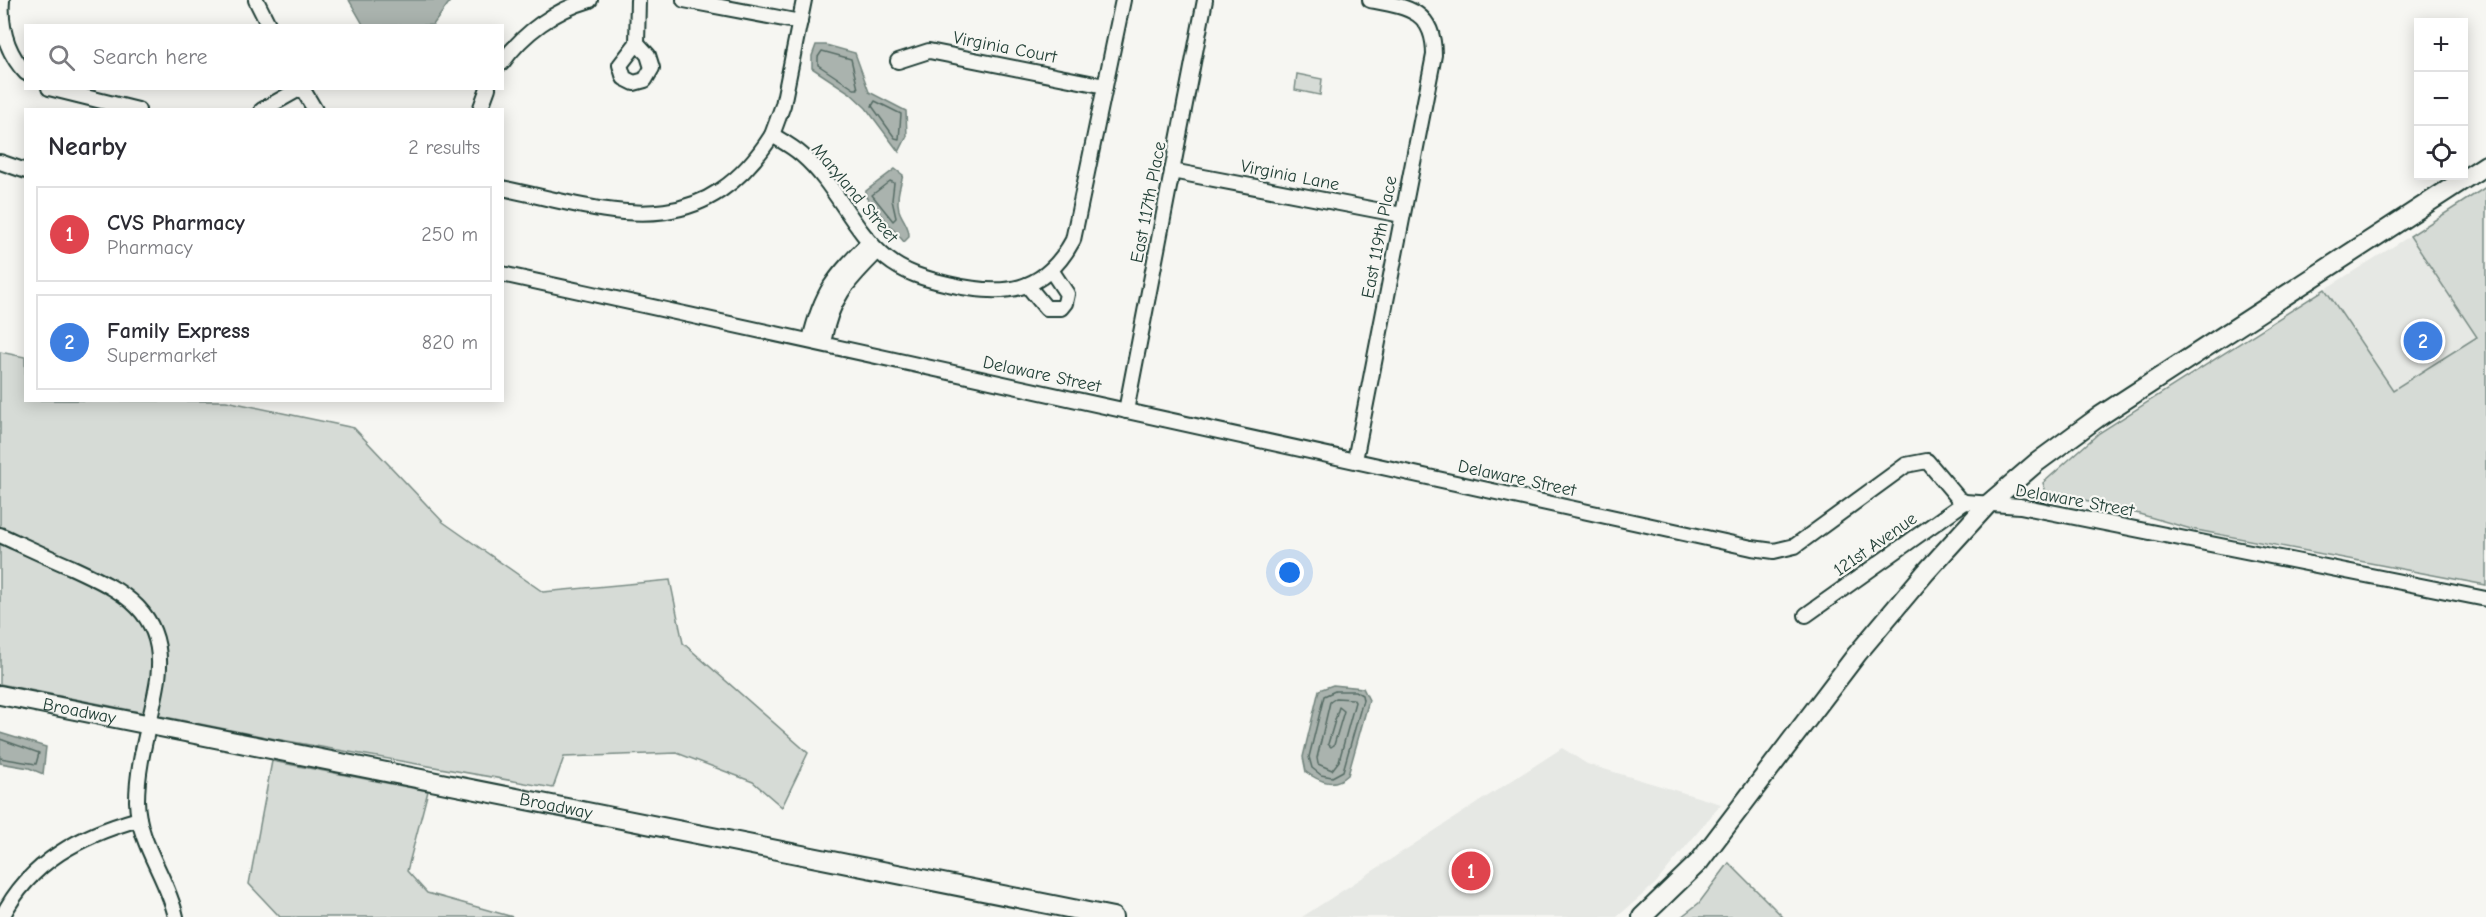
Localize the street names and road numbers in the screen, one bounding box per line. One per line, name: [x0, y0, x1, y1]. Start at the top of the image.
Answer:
street label: Virginia Court: [951, 27, 1059, 68]
street label: Maryland Street: [807, 139, 903, 248]
street label: East 117th Place: [1126, 140, 1171, 265]
street label: Virginia Lane: [1239, 156, 1341, 195]
street label: East 119th Place: [1357, 174, 1402, 300]
street label: Delaware Street: [981, 352, 1104, 397]
street label: Delaware Street: [1456, 456, 1579, 501]
street label: Delaware Street: [2014, 480, 2137, 521]
street label: 121st Avenue: [1829, 508, 1921, 581]
street label: Broadway: [41, 694, 119, 729]
street label: Broadway: [518, 789, 595, 824]

